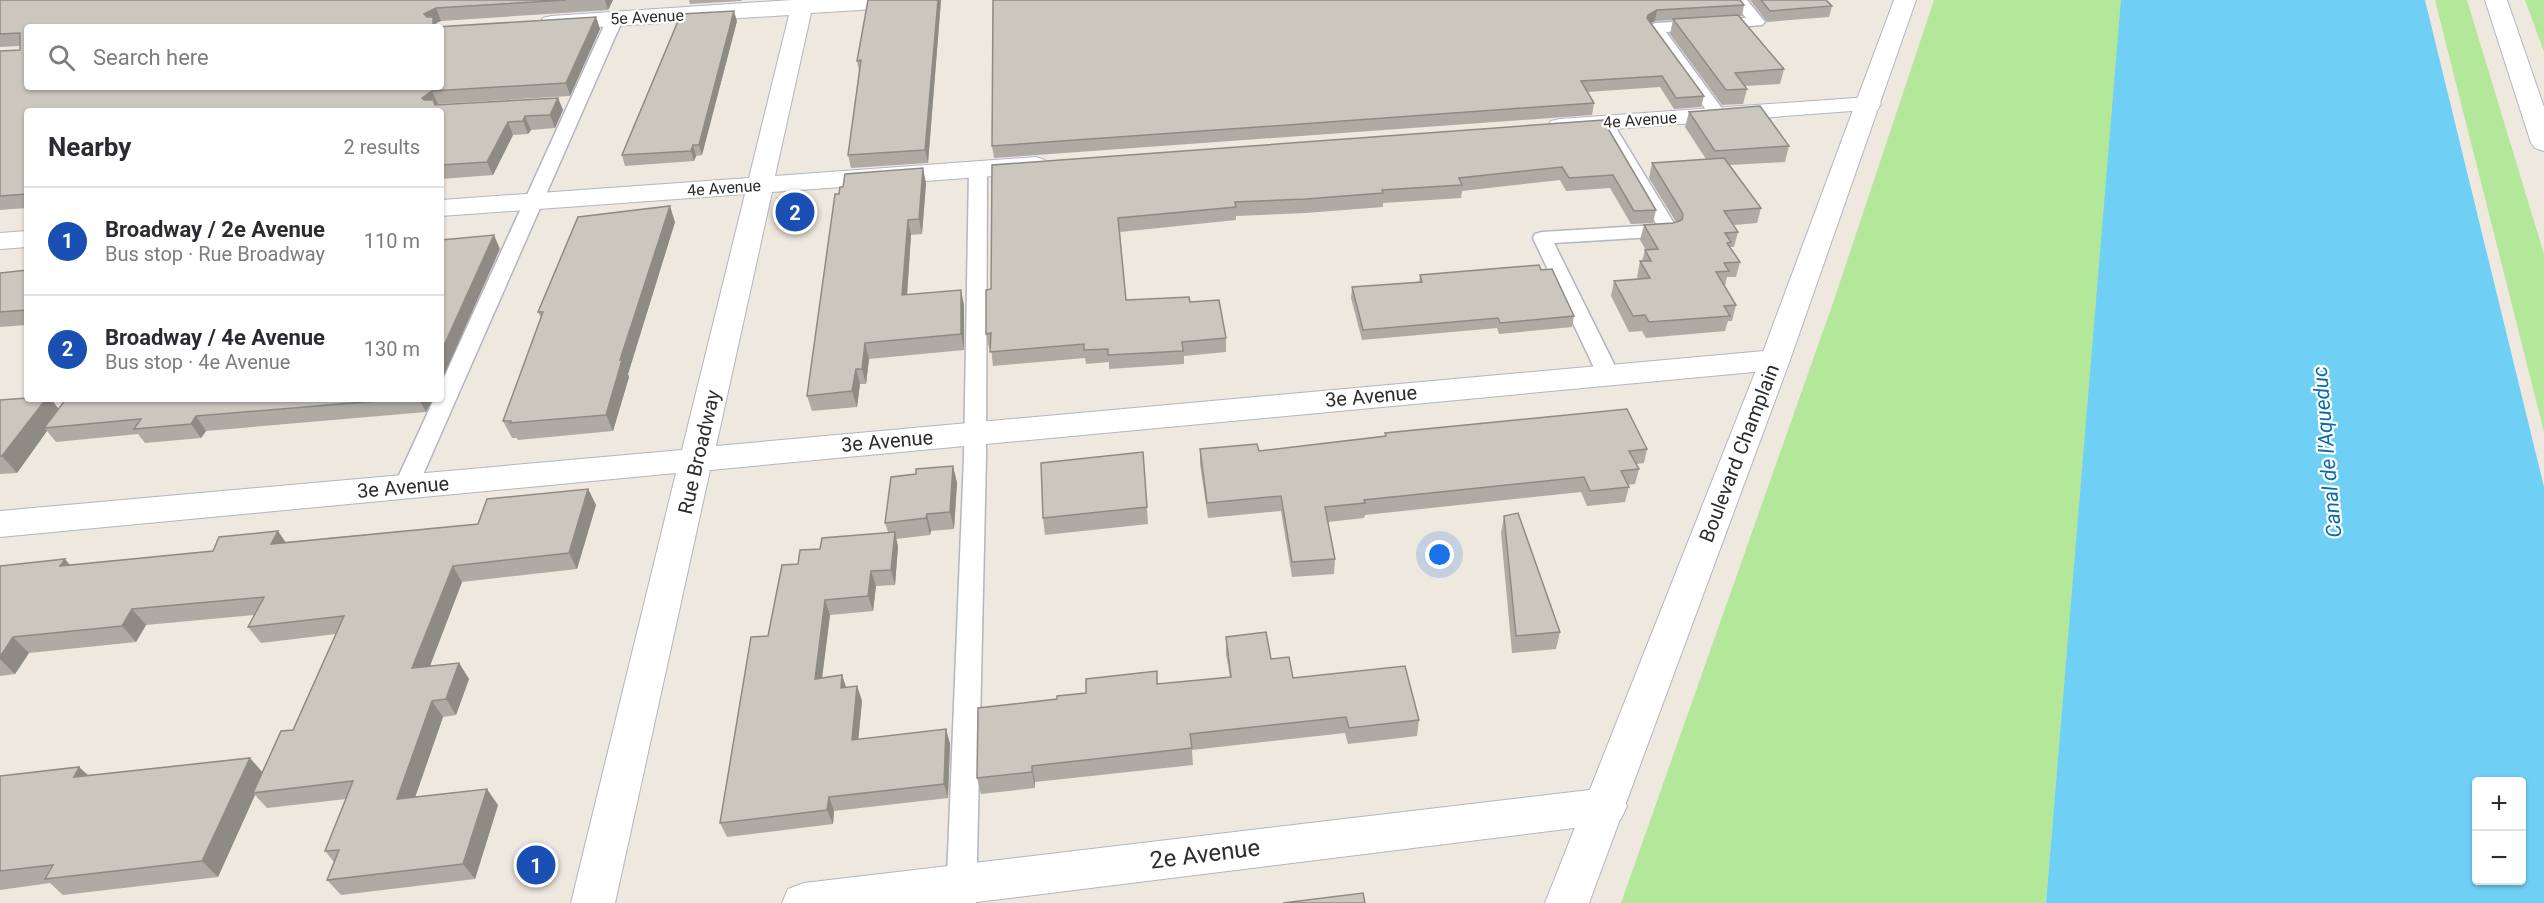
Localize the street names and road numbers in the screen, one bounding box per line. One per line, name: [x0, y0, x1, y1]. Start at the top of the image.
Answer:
street label: 5e Avenue: [610, 6, 684, 28]
street label: 4e Avenue: [1603, 108, 1677, 132]
street label: 4e Avenue: [687, 176, 761, 200]
street label: Boulevard Champlain: [1694, 361, 1784, 545]
street label: 3e Avenue: [1324, 380, 1418, 412]
street label: Rue Broadway: [673, 387, 725, 516]
street label: 3e Avenue: [840, 425, 934, 457]
street label: 3e Avenue: [356, 471, 450, 503]
street label: 2e Avenue: [1148, 833, 1262, 875]

